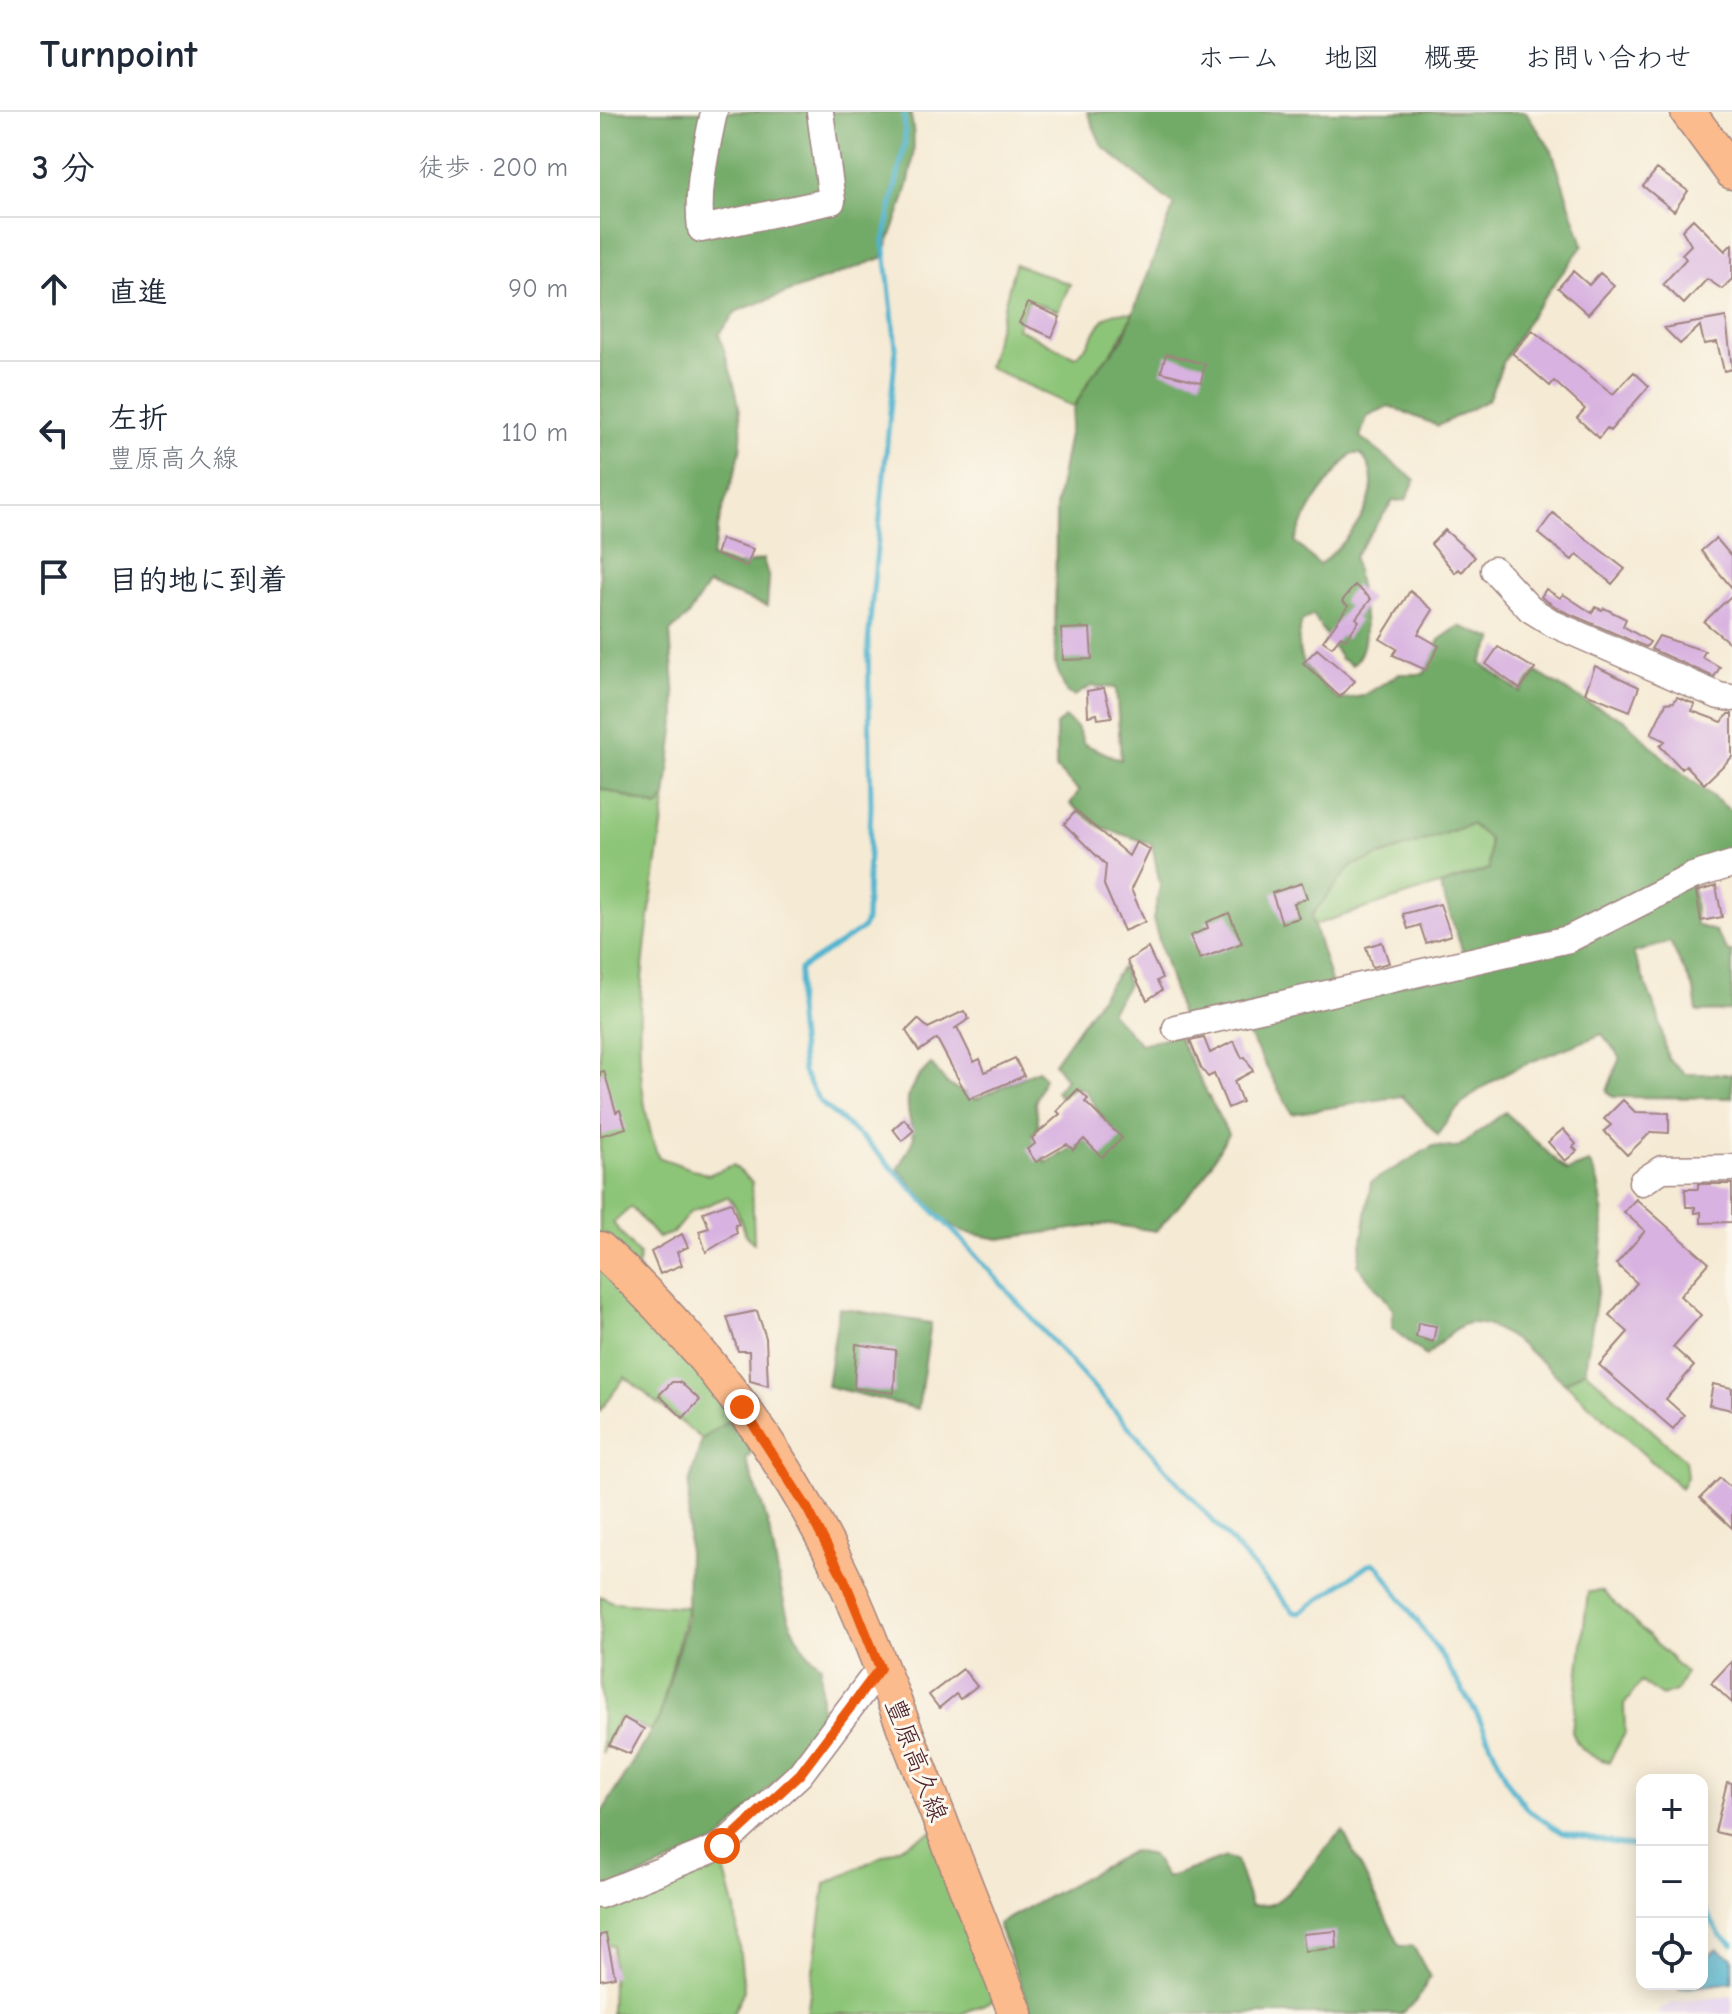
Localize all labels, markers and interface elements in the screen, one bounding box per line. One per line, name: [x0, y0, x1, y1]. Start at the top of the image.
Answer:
text: Turnpoint: [40, 33, 197, 77]
text: ホーム: [1197, 42, 1280, 74]
text: 地図: [1324, 42, 1380, 74]
text: 概要: [1424, 42, 1480, 74]
text: お問い合わせ: [1524, 42, 1692, 74]
text: 3 分: [32, 148, 95, 188]
text: 徒歩 · 200 m: [419, 153, 568, 183]
icon: ahead: [32, 267, 76, 311]
text: 90 m: [508, 274, 568, 304]
text: 直進: [108, 275, 168, 310]
text: 左折: [108, 401, 168, 436]
icon: left: [32, 411, 76, 455]
text: 110 m: [501, 418, 568, 448]
text: 豊原高久線: [108, 444, 238, 474]
icon: arrive: [32, 555, 76, 599]
text: 目的地に到着: [108, 563, 288, 598]
route end: [724, 1389, 760, 1425]
street label: 豊原高久線: [879, 1694, 953, 1826]
map controls: [1636, 1774, 1708, 1990]
button: +: [1636, 1774, 1708, 1846]
route start: [704, 1828, 740, 1864]
button: −: [1636, 1846, 1708, 1918]
button: locate: [1636, 1918, 1708, 1990]

